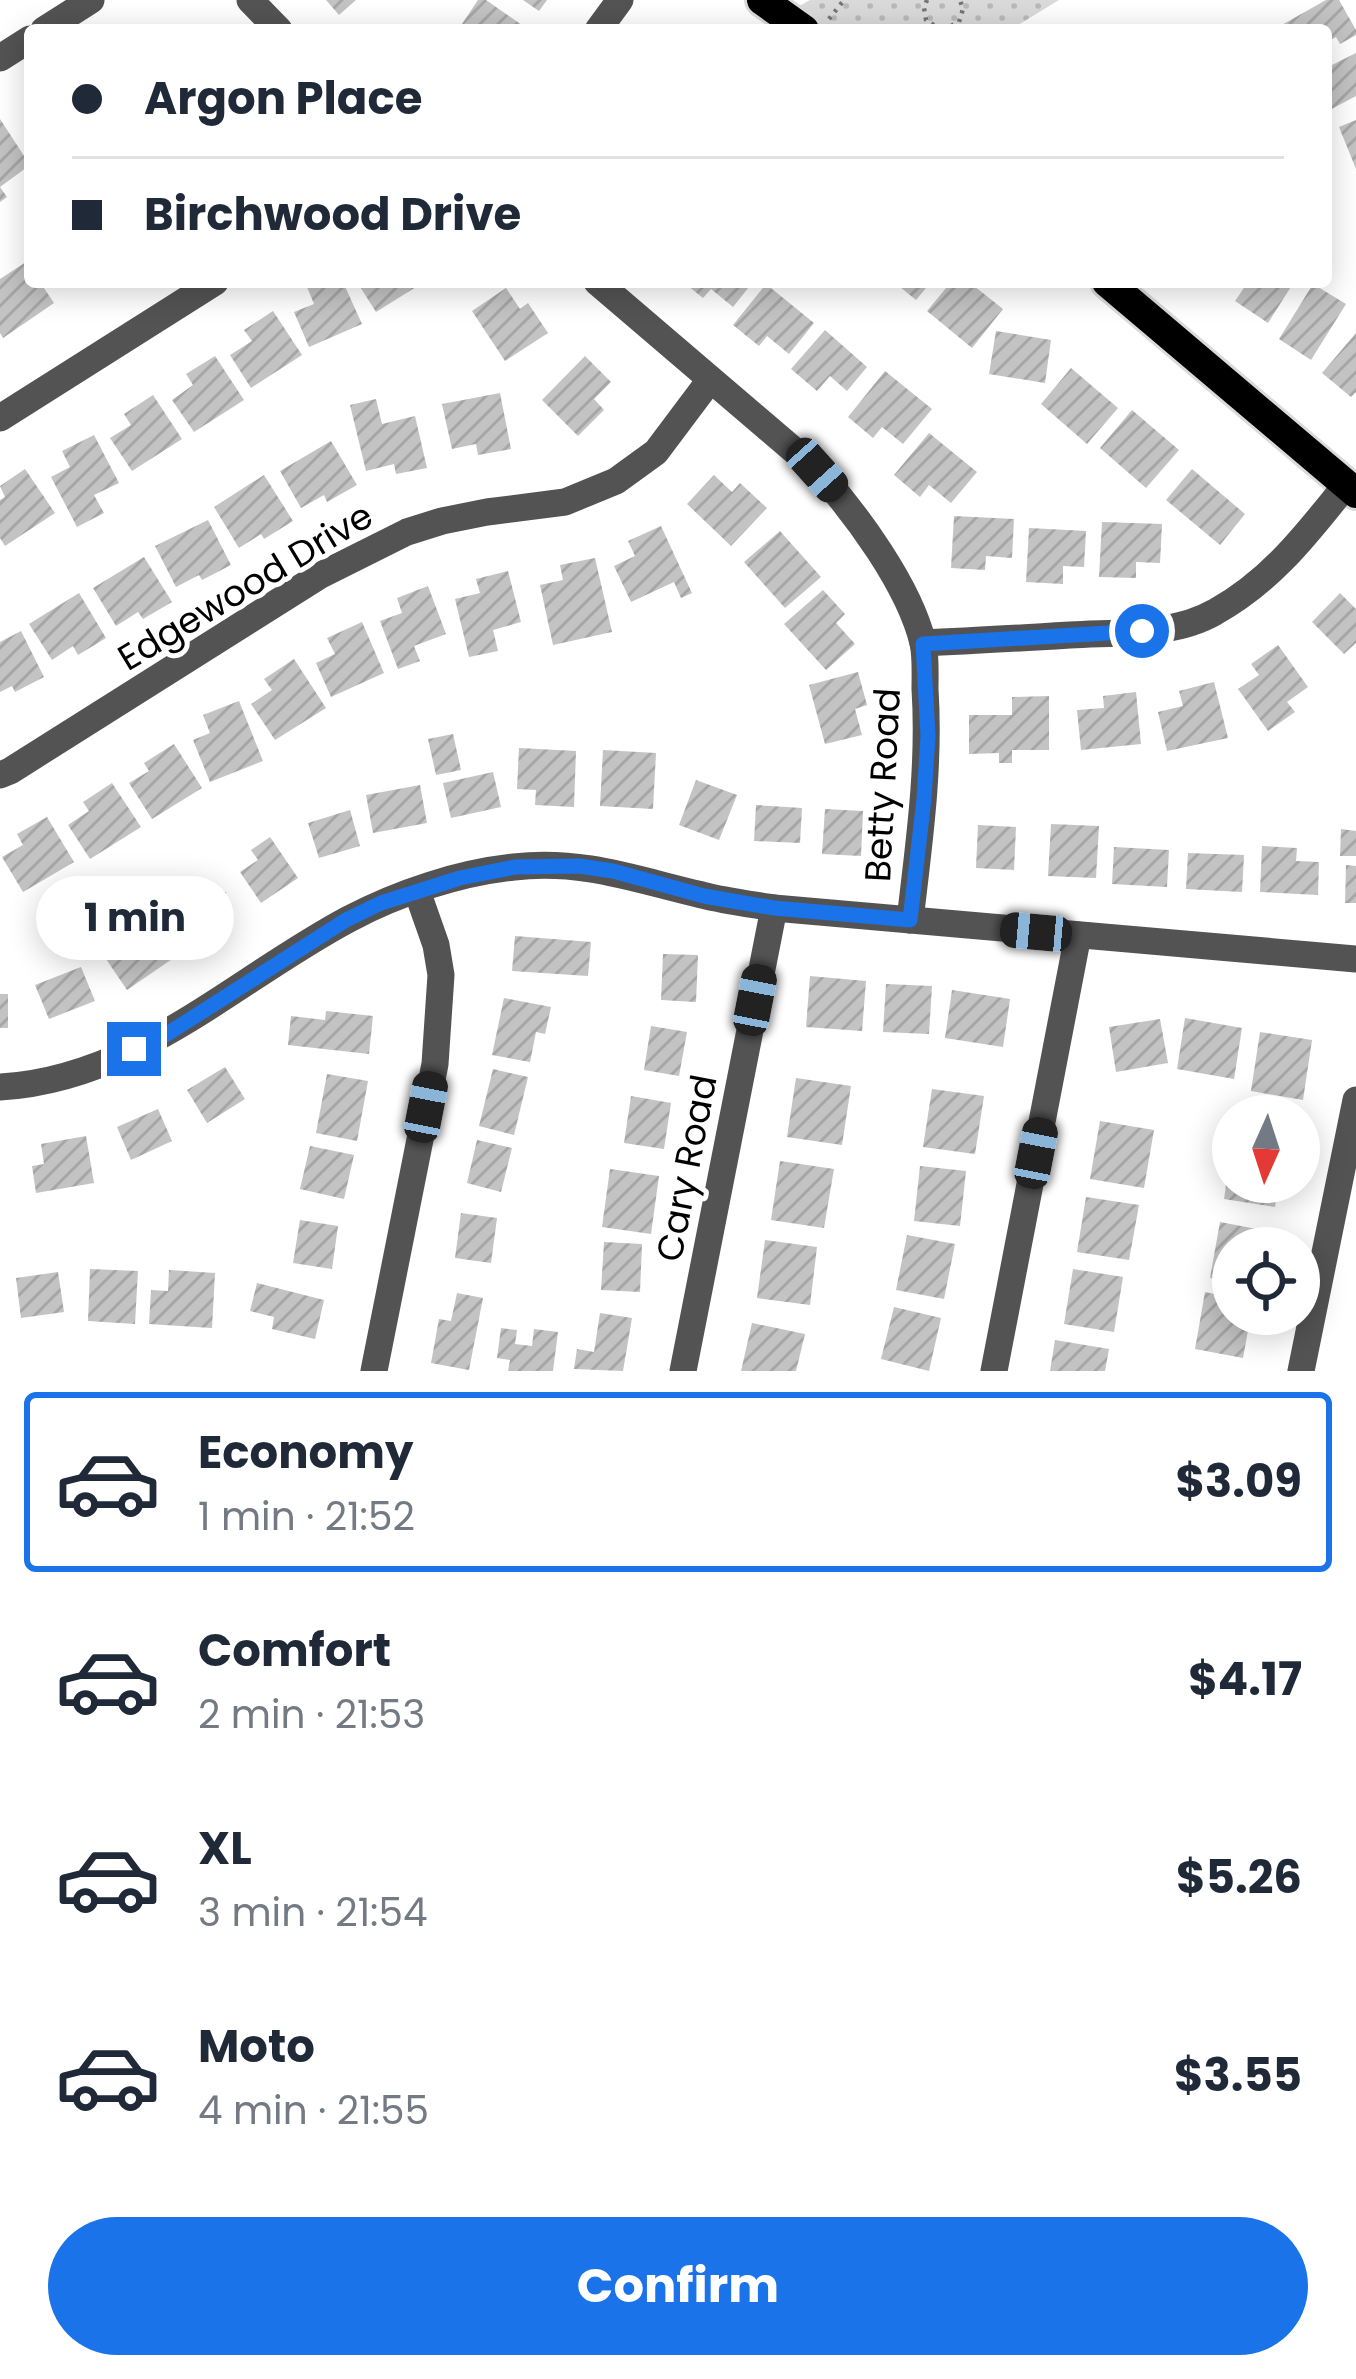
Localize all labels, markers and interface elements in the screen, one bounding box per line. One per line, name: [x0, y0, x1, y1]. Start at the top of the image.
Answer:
text: Argon Place: [144, 67, 422, 130]
text: Birchwood Drive: [144, 183, 521, 246]
car: [780, 431, 854, 509]
street label: Edgewood Drive: [108, 490, 382, 683]
route start: [1115, 604, 1169, 658]
street label: Betty Road: [852, 687, 913, 883]
callout: 1 min: [35, 875, 233, 959]
text: 1 min: [84, 890, 186, 945]
car: [999, 911, 1073, 953]
car: [730, 961, 780, 1039]
route end: [107, 1022, 161, 1076]
car: [401, 1068, 451, 1146]
street label: Cary Road: [643, 1070, 730, 1266]
north arrow: [1212, 1095, 1320, 1203]
map controls: [1212, 1095, 1320, 1335]
car: [1011, 1114, 1061, 1192]
button: locate: [1212, 1227, 1320, 1335]
text: Economy: [198, 1421, 413, 1484]
icon: car: [54, 1428, 162, 1536]
text: $3.09: [1175, 1450, 1302, 1513]
text: 1 min · 21:52: [198, 1489, 415, 1544]
text: Comfort: [198, 1619, 391, 1682]
icon: car: [54, 1626, 162, 1734]
text: $4.17: [1188, 1648, 1302, 1711]
text: 2 min · 21:53: [198, 1687, 425, 1742]
text: XL: [198, 1817, 252, 1880]
icon: car: [54, 1824, 162, 1932]
text: $5.26: [1176, 1846, 1302, 1909]
text: 3 min · 21:54: [198, 1885, 427, 1940]
text: Moto: [198, 2015, 315, 2078]
icon: car: [54, 2022, 162, 2130]
text: $3.55: [1174, 2044, 1302, 2107]
text: 4 min · 21:55: [198, 2083, 429, 2138]
button: Confirm: [48, 2217, 1308, 2355]

